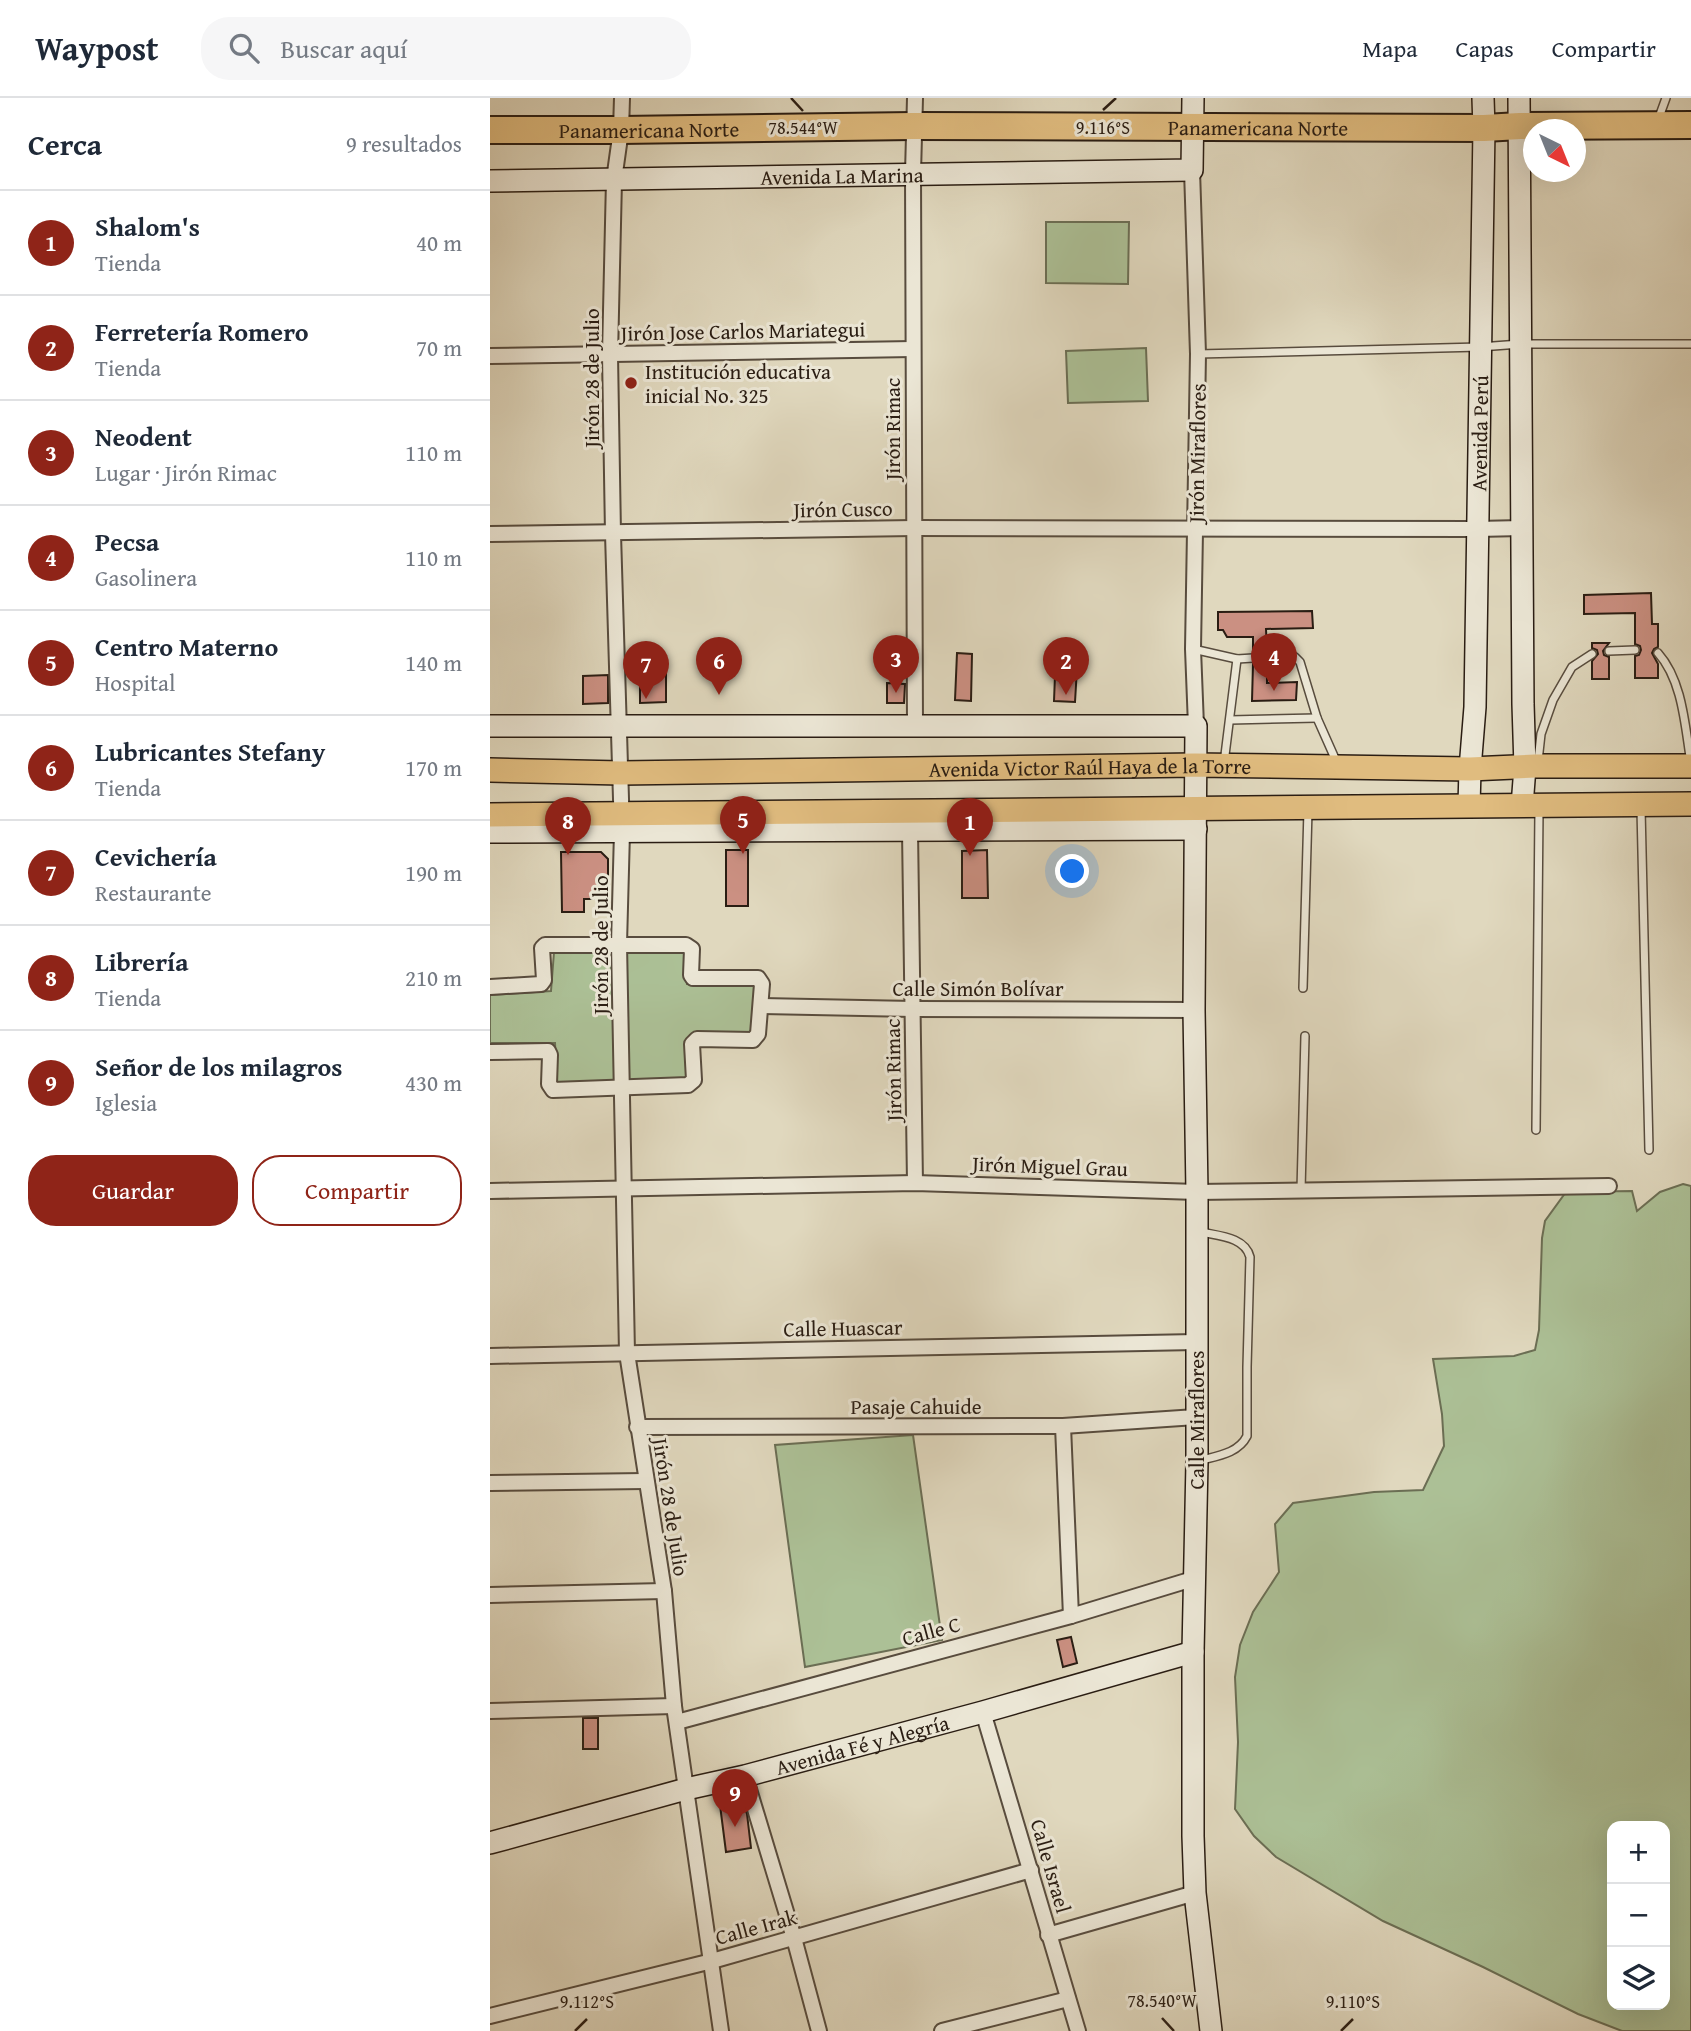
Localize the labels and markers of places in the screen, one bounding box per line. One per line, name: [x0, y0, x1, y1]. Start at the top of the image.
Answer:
place label: Institución educativa inicial No. 325: [645, 356, 831, 411]
marker: Institución educativa inicial No. 325: [623, 375, 639, 391]
pin: 4: [1251, 633, 1297, 691]
pin: 3: [873, 635, 919, 693]
pin: 6: [696, 637, 742, 695]
pin: 2: [1043, 637, 1089, 695]
pin: 7: [623, 641, 669, 699]
pin: 5: [720, 796, 766, 854]
pin: 8: [545, 797, 591, 855]
pin: 1: [947, 798, 993, 856]
pin: 9: [712, 1769, 758, 1827]

